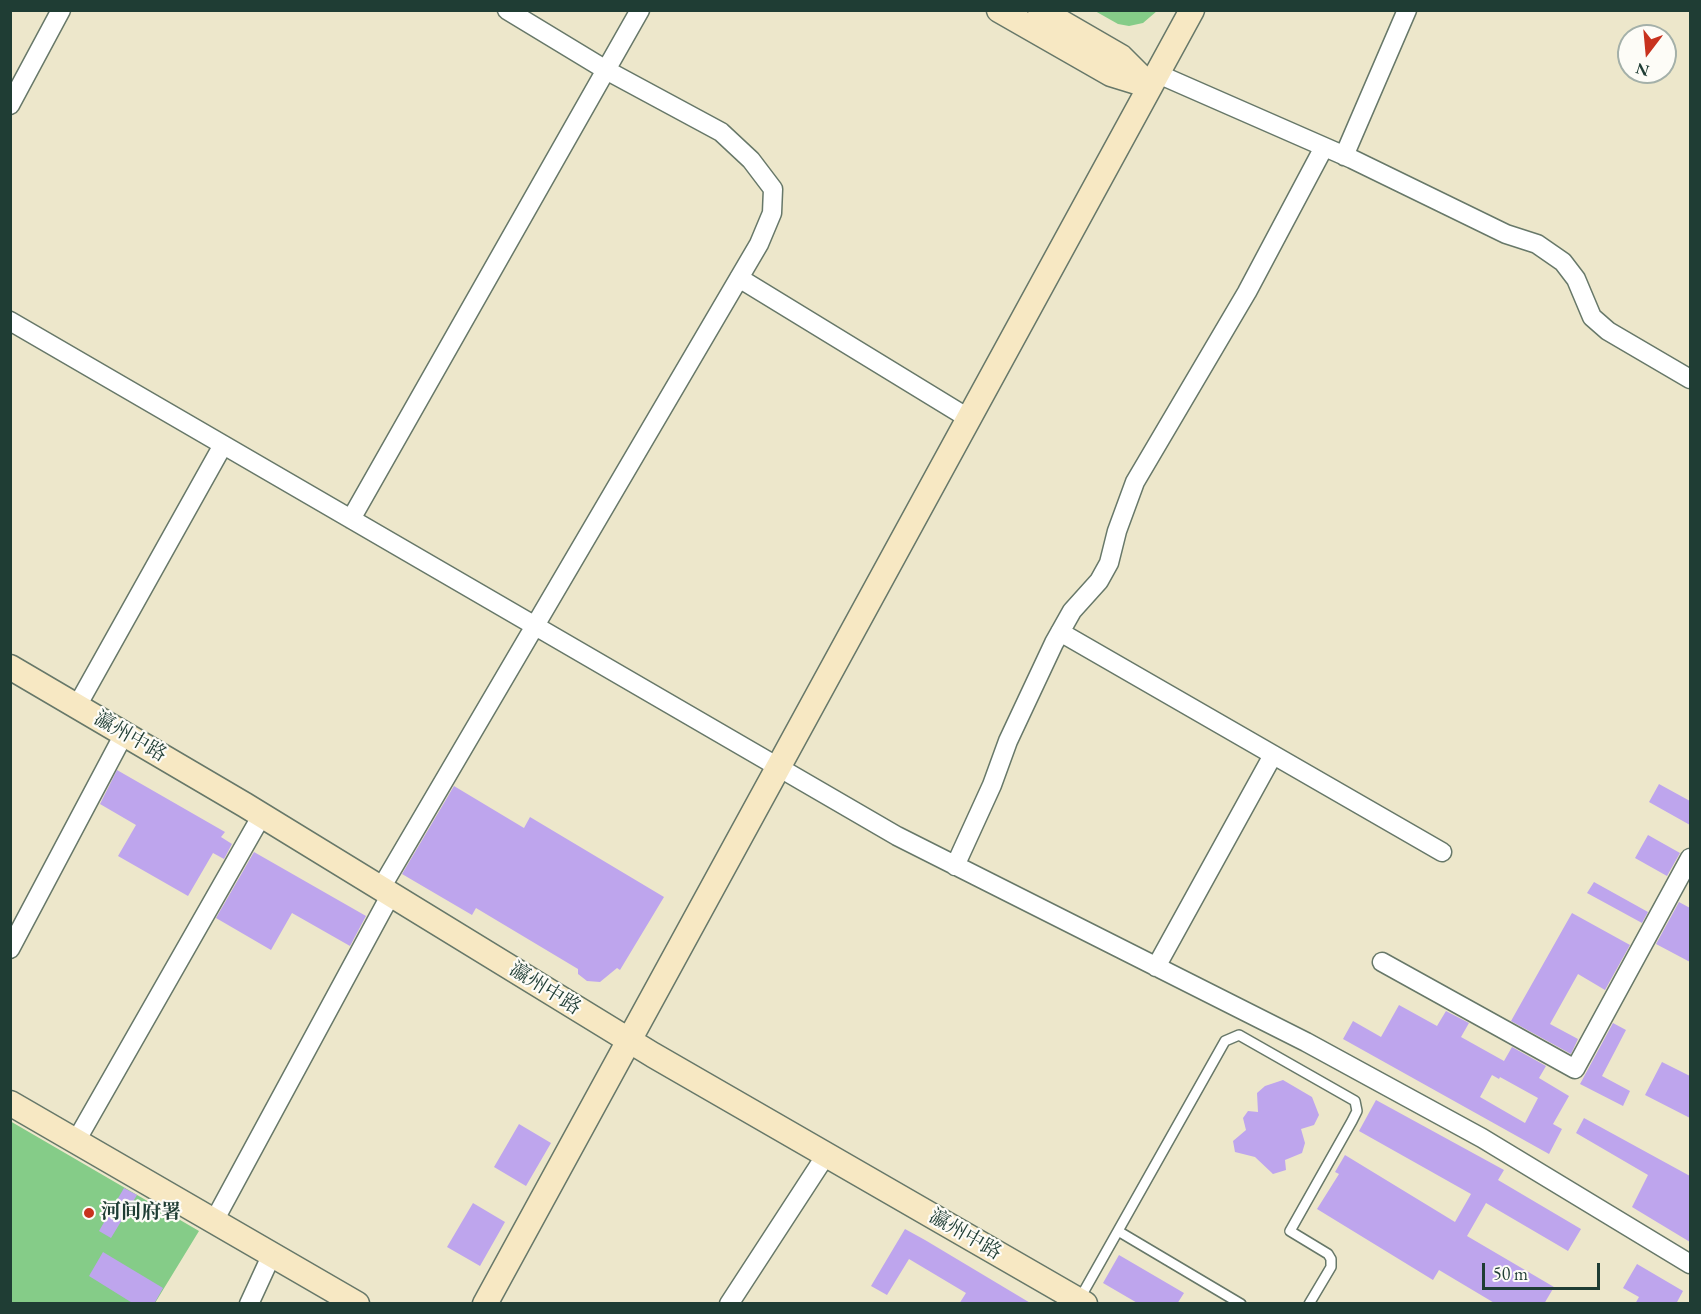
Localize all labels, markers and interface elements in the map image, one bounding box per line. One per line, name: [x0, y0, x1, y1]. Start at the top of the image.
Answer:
north arrow: [1617, 24, 1677, 84]
text: N: [1633, 58, 1652, 82]
street label: 瀛州中路: [89, 707, 171, 767]
street label: 瀛州中路: [505, 958, 585, 1020]
place label: 河间府署: [101, 1201, 181, 1225]
street label: 瀛州中路: [924, 1205, 1006, 1265]
marker: 河间府署: [82, 1206, 96, 1220]
scale bar: [1485, 1251, 1604, 1289]
text: 50 m: [1493, 1262, 1528, 1285]

